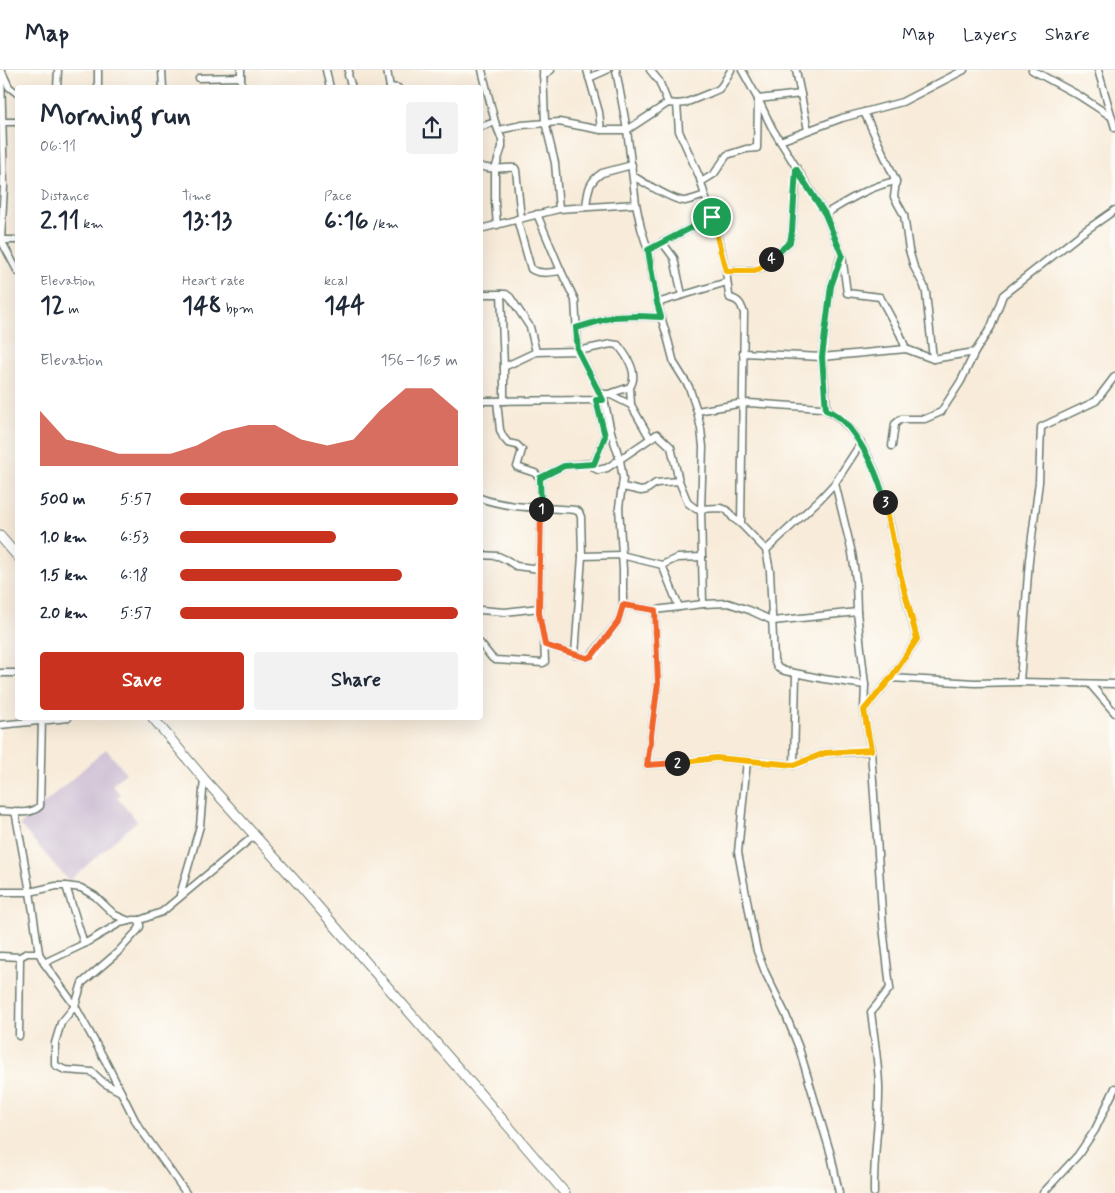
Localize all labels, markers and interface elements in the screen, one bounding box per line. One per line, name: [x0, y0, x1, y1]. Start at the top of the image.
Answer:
text: Map: [25, 19, 69, 50]
text: Map: [902, 23, 935, 47]
text: Layers: [963, 23, 1017, 47]
text: Share: [1045, 23, 1090, 47]
text: Morning run: [40, 98, 191, 135]
button: share: [406, 102, 458, 154]
text: 06:11: [40, 136, 76, 157]
text: Distance: [40, 187, 89, 205]
text: Time: [182, 187, 211, 205]
text: Pace: [324, 187, 352, 205]
pin: [691, 196, 733, 238]
icon: arrive: [698, 203, 726, 231]
text: 2.11: [40, 205, 79, 238]
text: 13:13: [182, 205, 232, 238]
text: 6:16: [324, 205, 368, 238]
text: km: [79, 215, 104, 233]
text: /km: [368, 215, 399, 233]
pin: 4: [758, 246, 784, 272]
text: 4: [767, 250, 776, 268]
text: Elevation: [40, 272, 95, 290]
text: Heart rate: [182, 272, 245, 290]
text: kcal: [324, 272, 348, 290]
text: 12: [40, 290, 64, 323]
text: 148: [182, 290, 222, 323]
text: 144: [324, 290, 365, 323]
text: m: [64, 300, 79, 318]
text: bpm: [222, 300, 254, 318]
text: Elevation: [40, 350, 103, 371]
text: 156–165 m: [381, 350, 458, 371]
text: 500 m: [40, 489, 85, 510]
text: 5:57: [120, 489, 152, 510]
pin: 3: [872, 490, 898, 514]
text: 3: [882, 493, 889, 511]
pin: 1: [528, 496, 554, 522]
text: 1: [538, 500, 545, 518]
text: 1.0 km: [40, 527, 87, 548]
text: 6:53: [120, 527, 149, 548]
text: 1.5 km: [40, 565, 88, 586]
text: 6:18: [120, 565, 148, 586]
text: 2.0 km: [40, 603, 88, 624]
text: 5:57: [120, 603, 152, 624]
button: Save: [40, 652, 244, 710]
button: Share: [254, 652, 458, 710]
pin: 2: [664, 750, 690, 776]
text: 2: [674, 754, 681, 772]

